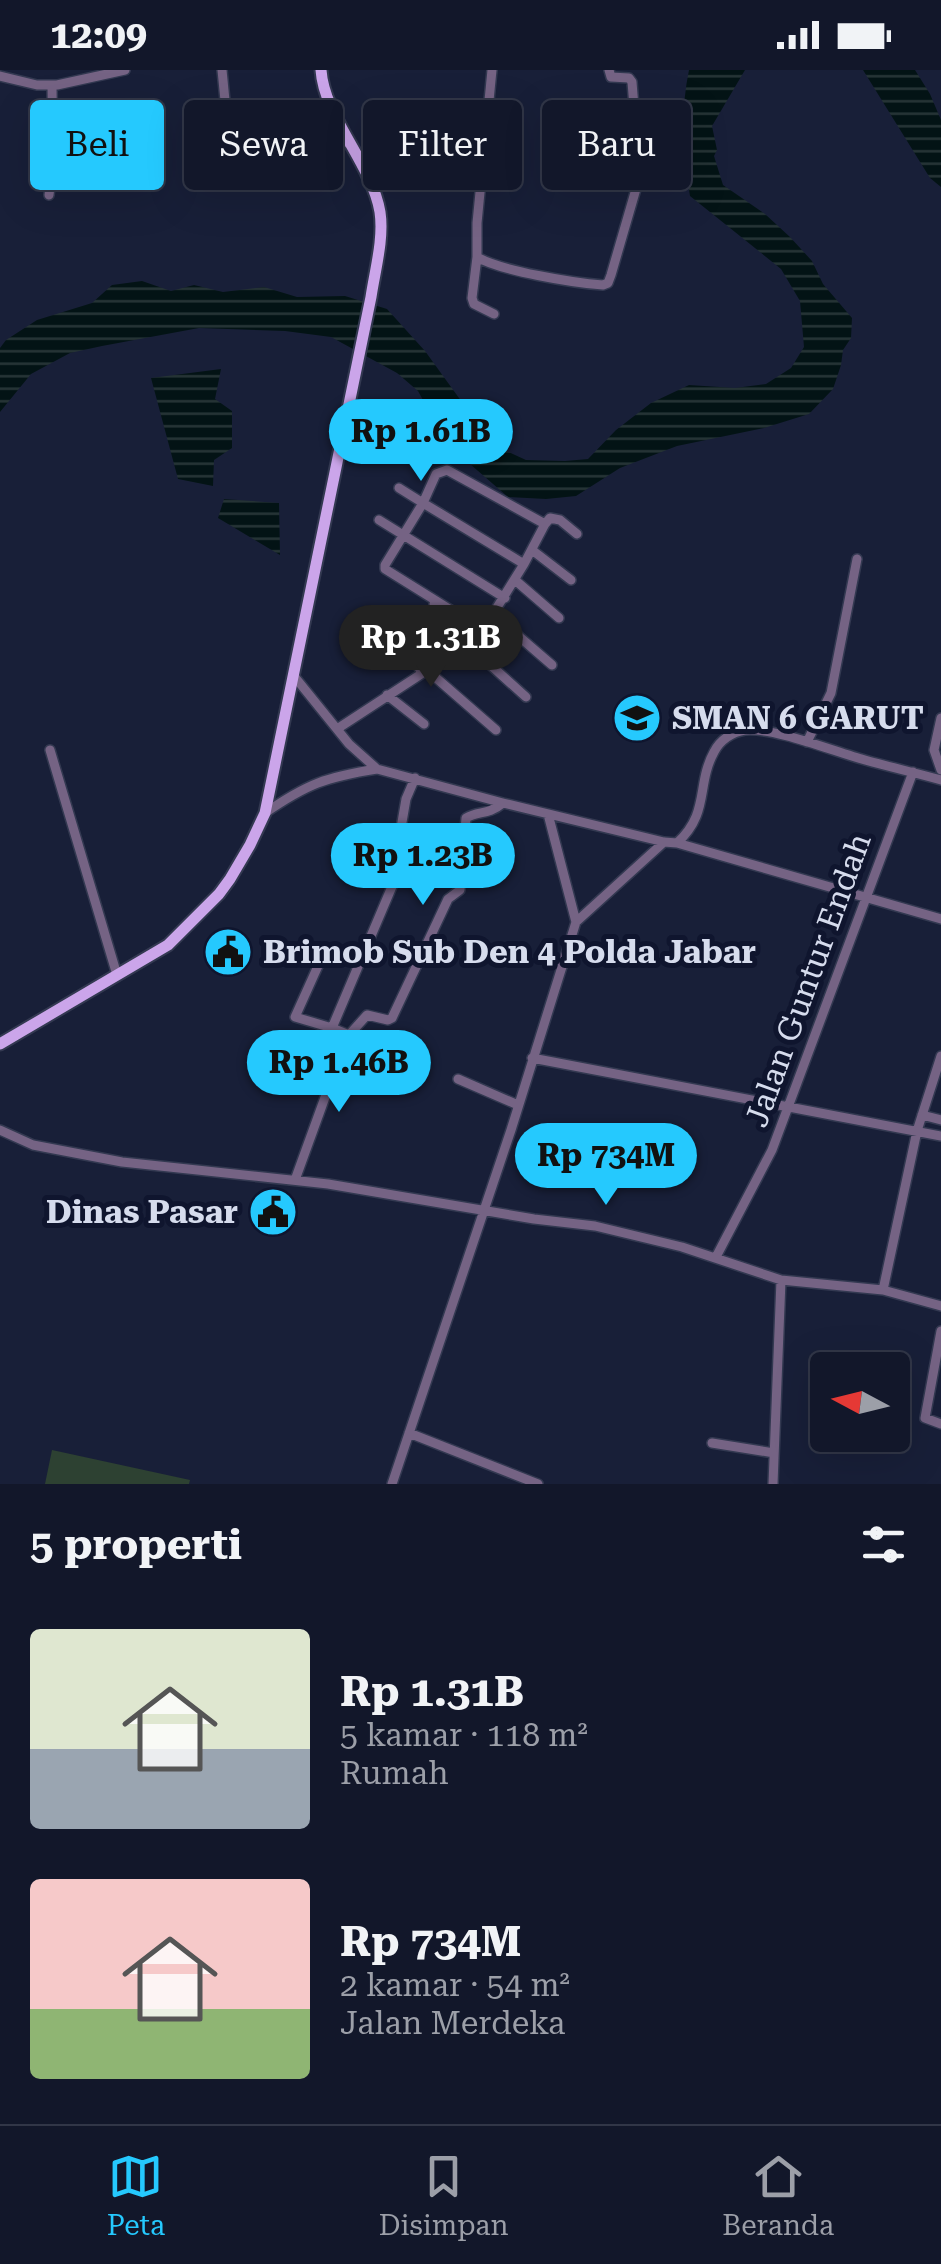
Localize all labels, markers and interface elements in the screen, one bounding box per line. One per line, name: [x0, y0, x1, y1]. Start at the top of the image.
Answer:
text: 12:09: [50, 13, 147, 57]
chip: Beli: [30, 100, 164, 190]
chip: Sewa: [184, 100, 343, 190]
chip: Filter: [363, 100, 522, 190]
chip: Baru: [542, 100, 691, 190]
pin: Rp 1.61B: [318, 399, 524, 484]
text: Rp 1.61B: [351, 412, 491, 450]
pin: Rp 1.31B: [328, 605, 534, 690]
text: Rp 1.31B: [361, 618, 501, 656]
school or university icon: SMAN 6 GARUT: [611, 692, 663, 744]
place label: SMAN 6 GARUT: [672, 699, 924, 737]
pin: Rp 1.23B: [320, 823, 526, 908]
street label: Jalan Guntur Endah: [737, 828, 879, 1132]
text: Rp 1.23B: [353, 836, 493, 874]
public building icon: Brimob Sub Den 4 Polda Jabar: [202, 926, 254, 978]
place label: Brimob Sub Den 4 Polda Jabar: [263, 933, 756, 971]
pin: Rp 1.46B: [236, 1030, 442, 1115]
text: Rp 1.46B: [269, 1043, 409, 1081]
pin: Rp 734M: [514, 1123, 698, 1208]
text: Rp 734M: [537, 1136, 675, 1174]
public building icon: Dinas Pasar: [247, 1186, 299, 1238]
place label: Dinas Pasar: [46, 1193, 238, 1231]
north arrow: [810, 1352, 910, 1452]
map controls: [810, 1352, 910, 1452]
icon: filters: [856, 1517, 911, 1572]
text: 5 properti: [30, 1520, 242, 1569]
text: Rp 1.31B: [340, 1667, 524, 1716]
icon: home: [110, 1669, 230, 1789]
text: 5 kamar · 118 m²: [340, 1716, 588, 1754]
text: Rumah: [340, 1754, 449, 1792]
text: Rp 734M: [340, 1917, 521, 1966]
icon: home: [110, 1919, 230, 2039]
text: 2 kamar · 54 m²: [340, 1966, 570, 2004]
text: Jalan Merdeka: [340, 2004, 565, 2042]
tab: Peta: [107, 2149, 165, 2242]
tab: Disimpan: [379, 2149, 509, 2242]
tab: Beranda: [722, 2149, 834, 2242]

